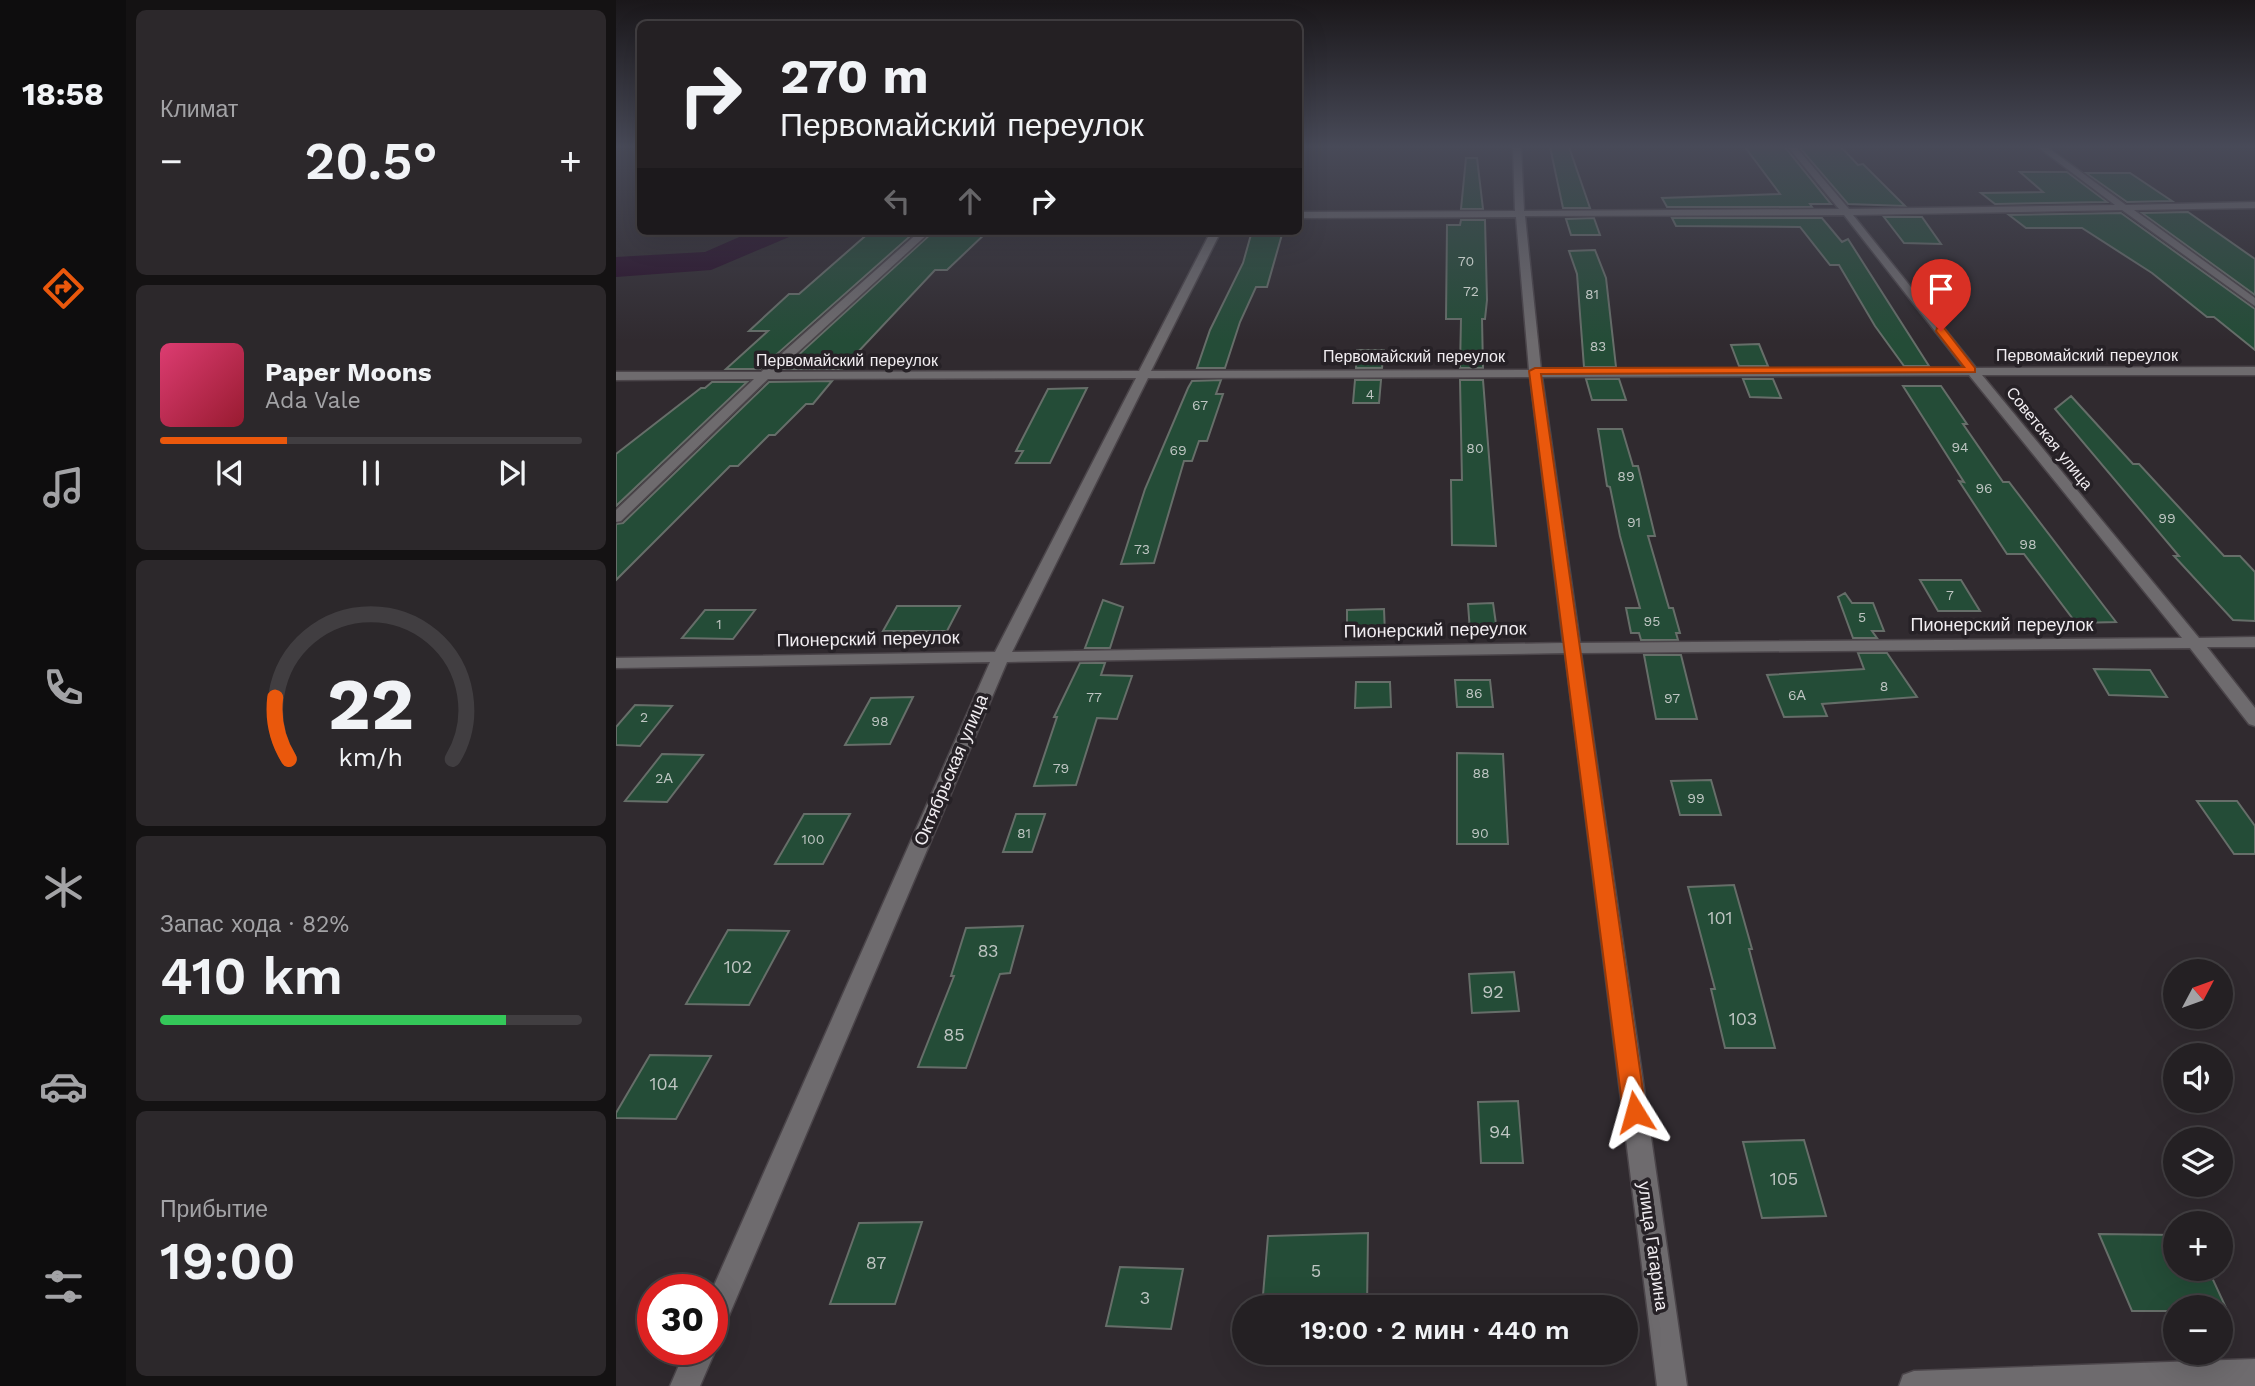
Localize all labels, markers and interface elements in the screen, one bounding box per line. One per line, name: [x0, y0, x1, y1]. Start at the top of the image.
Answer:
text: 270 m: [780, 47, 929, 105]
icon: right: [665, 49, 756, 140]
text: 18:58: [22, 75, 104, 113]
text: Климат: [160, 96, 238, 123]
text: Первомайский переулок: [780, 106, 1144, 144]
text: 20.5°: [305, 131, 437, 192]
text: −: [160, 139, 183, 183]
text: +: [559, 139, 582, 183]
icon: left: [878, 182, 916, 220]
icon: ahead: [951, 182, 989, 220]
icon: right: [1024, 182, 1062, 220]
house number: 70: [1458, 253, 1474, 269]
pin: [1911, 259, 1971, 331]
icon: directions: [39, 264, 88, 313]
icon: arrive: [1922, 270, 1960, 308]
house number: 72: [1463, 283, 1479, 299]
house number: 81: [1585, 286, 1599, 302]
house number: 83: [1590, 338, 1606, 354]
street label: Первомайский переулок: [1996, 346, 2179, 365]
street label: Первомайский переулок: [1323, 347, 1506, 366]
street label: Первомайский переулок: [756, 351, 939, 370]
text: Paper Moons: [265, 357, 432, 387]
street label: Советская улица: [2002, 383, 2097, 494]
house number: 4: [1366, 386, 1374, 402]
text: Ada Vale: [265, 387, 361, 414]
house number: 67: [1192, 397, 1208, 413]
house number: 94: [1951, 439, 1969, 455]
house number: 80: [1466, 440, 1484, 456]
house number: 69: [1169, 442, 1187, 458]
icon: previous: [211, 454, 249, 492]
icon: pause: [352, 454, 390, 492]
icon: next: [493, 454, 531, 492]
icon: music: [39, 463, 88, 512]
house number: 89: [1617, 468, 1635, 484]
house number: 96: [1975, 480, 1993, 496]
house number: 99: [2158, 510, 2176, 526]
house number: 91: [1627, 514, 1641, 530]
house number: 98: [2019, 536, 2037, 552]
house number: 73: [1134, 541, 1150, 557]
house number: 7: [1946, 587, 1954, 603]
house number: 5: [1858, 609, 1866, 625]
house number: 95: [1644, 613, 1660, 629]
street label: Пионерский переулок: [1911, 614, 2094, 635]
house number: 1: [716, 616, 722, 632]
street label: Пионерский переулок: [1343, 617, 1527, 642]
street label: Пионерский переулок: [776, 626, 960, 651]
text: 22: [328, 661, 414, 747]
icon: phone: [39, 663, 88, 712]
house number: 8: [1880, 678, 1888, 694]
house number: 86: [1465, 685, 1483, 701]
house number: 6А: [1788, 687, 1807, 703]
house number: 77: [1086, 689, 1102, 705]
street label: Октябрьская улица: [909, 690, 992, 849]
house number: 97: [1664, 690, 1680, 706]
house number: 2: [640, 709, 648, 725]
house number: 98: [871, 713, 889, 729]
text: km/h: [339, 743, 403, 772]
house number: 79: [1053, 760, 1069, 776]
house number: 88: [1472, 765, 1490, 781]
house number: 2А: [655, 770, 673, 786]
house number: 99: [1687, 790, 1705, 806]
house number: 81: [1017, 825, 1031, 841]
house number: 90: [1471, 825, 1489, 841]
house number: 100: [802, 831, 824, 847]
icon: climate: [39, 863, 88, 912]
house number: 101: [1707, 907, 1733, 928]
text: Запас хода · 82%: [160, 911, 349, 938]
house number: 83: [977, 940, 999, 961]
text: 410 km: [160, 946, 343, 1007]
house number: 102: [724, 956, 752, 977]
north arrow: [2163, 959, 2233, 1029]
map controls: [2163, 959, 2233, 1365]
house number: 92: [1482, 981, 1504, 1002]
house number: 103: [1729, 1008, 1757, 1029]
house number: 85: [943, 1024, 965, 1045]
button: sound: [2163, 1043, 2233, 1113]
icon: car: [39, 1062, 88, 1111]
house number: 104: [649, 1073, 679, 1094]
position arrow: [1598, 1075, 1672, 1149]
house number: 94: [1489, 1121, 1511, 1142]
button: layers: [2163, 1127, 2233, 1197]
house number: 105: [1770, 1168, 1798, 1189]
street label: улица Гагарина: [1634, 1180, 1673, 1313]
text: Прибытие: [160, 1196, 268, 1223]
button: +: [2163, 1211, 2233, 1281]
text: 19:00: [160, 1231, 295, 1292]
house number: 87: [866, 1252, 886, 1273]
house number: 5: [1311, 1260, 1321, 1281]
icon: filters: [39, 1262, 88, 1311]
speed limit sign: 30: [637, 1274, 728, 1365]
house number: 3: [1140, 1287, 1150, 1308]
button: −: [2163, 1295, 2233, 1365]
text: 19:00 · 2 мин · 440 m: [1300, 1315, 1570, 1345]

